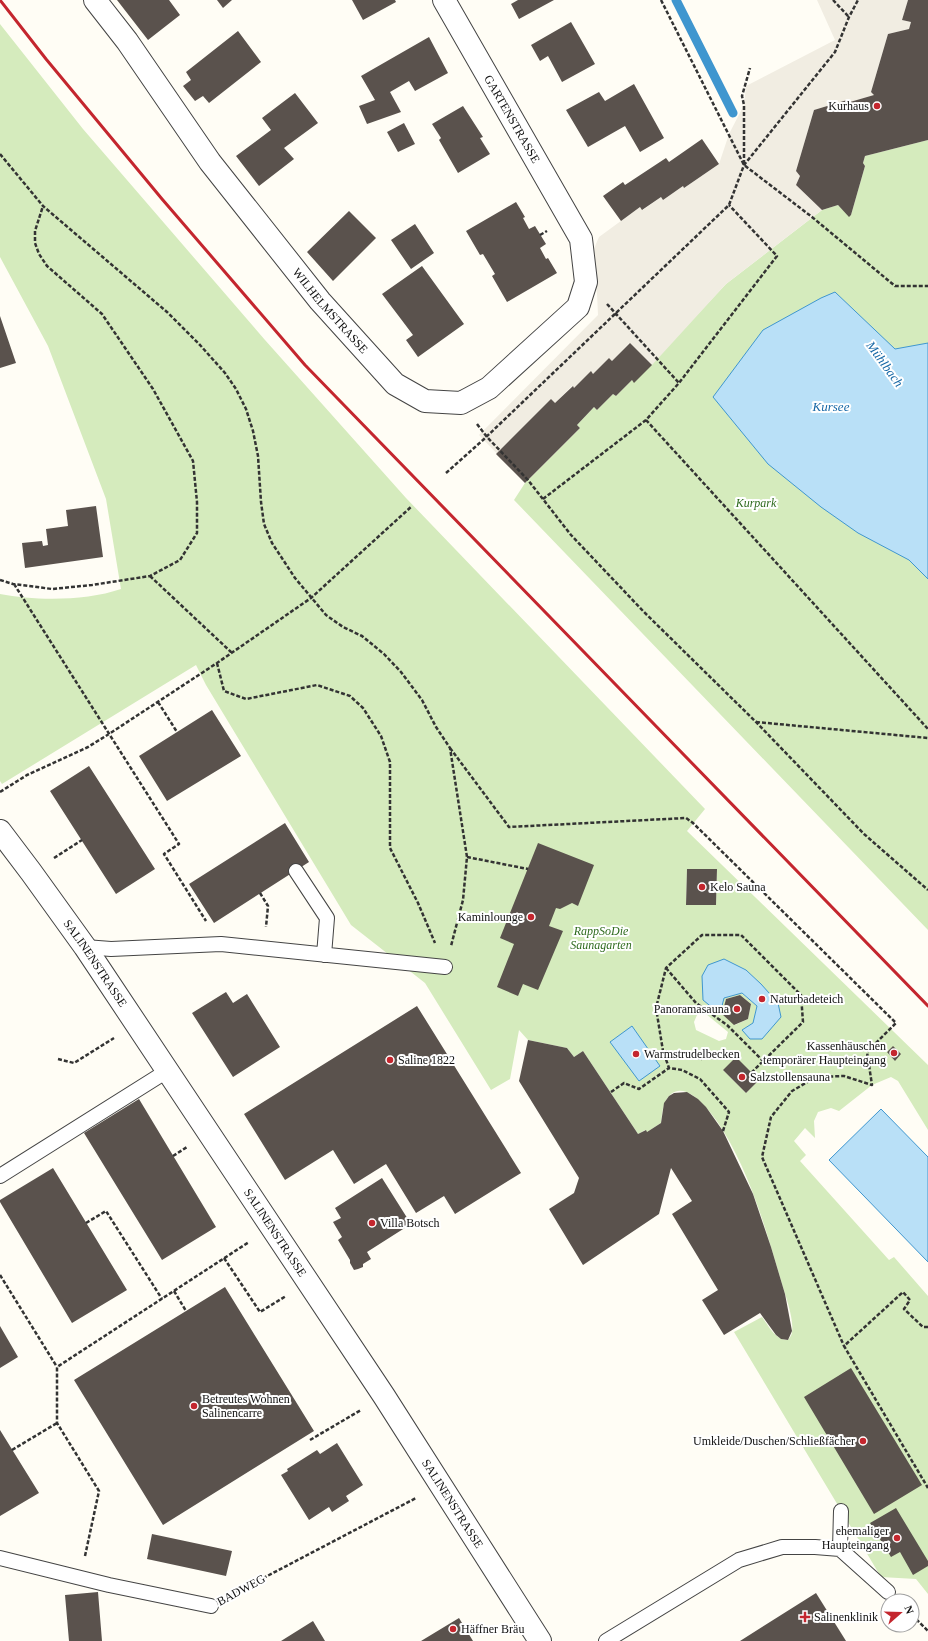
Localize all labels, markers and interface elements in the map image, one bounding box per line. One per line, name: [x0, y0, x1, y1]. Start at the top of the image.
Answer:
street label: GARTENSTRASSE: [481, 73, 543, 165]
place label: Kurhaus: [828, 99, 869, 113]
marker: Kurhaus: [872, 101, 882, 111]
street label: WILHELMSTRASSE: [290, 265, 371, 356]
water label: Mühlbach: [863, 337, 907, 390]
water label: Kursee: [812, 399, 850, 414]
park label: Kurpark: [735, 496, 777, 510]
place label: Kelo Sauna: [710, 880, 766, 894]
marker: Kelo Sauna: [697, 882, 707, 892]
place label: Kaminlounge: [458, 910, 523, 924]
marker: Kaminlounge: [526, 912, 536, 922]
street label: SALINENSTRASSE: [60, 917, 130, 1010]
park label: RappSoDie Saunagarten: [570, 924, 632, 952]
place label: Naturbadeteich: [770, 992, 843, 1006]
marker: Naturbadeteich: [757, 994, 767, 1004]
place label: Panoramasauna: [654, 1002, 730, 1016]
marker: Panoramasauna: [732, 1004, 742, 1014]
place label: Kassenhäuschen temporärer Haupteingang: [763, 1039, 886, 1067]
place label: Warmstrudelbecken: [644, 1047, 740, 1061]
marker: Kassenhäuschen temporärer Haupteingang: [889, 1048, 899, 1058]
marker: Warmstrudelbecken: [631, 1049, 641, 1059]
place label: Saline 1822: [398, 1053, 455, 1067]
marker: Saline 1822: [385, 1055, 395, 1065]
place label: Salzstollensauna: [750, 1070, 831, 1084]
marker: Salzstollensauna: [737, 1072, 747, 1082]
street label: SALINENSTRASSE: [241, 1186, 310, 1279]
place label: Villa Botsch: [380, 1216, 440, 1230]
marker: Villa Botsch: [367, 1218, 377, 1228]
place label: Betreutes Wohnen Salinencarre: [202, 1392, 290, 1420]
marker: Betreutes Wohnen Salinencarre: [189, 1401, 199, 1411]
place label: Umkleide/Duschen/Schließfächer: [693, 1434, 855, 1448]
marker: Umkleide/Duschen/Schließfächer: [858, 1436, 868, 1446]
street label: SALINENSTRASSE: [419, 1457, 486, 1551]
place label: ehemaliger Haupteingang: [822, 1524, 889, 1552]
marker: ehemaliger Haupteingang: [892, 1533, 902, 1543]
street label: BADWEG: [214, 1571, 268, 1609]
north arrow: [880, 1593, 920, 1633]
text: N: [902, 1604, 916, 1615]
place label: Salinenklinik: [814, 1610, 878, 1624]
marker: Salinenklinik: [799, 1611, 811, 1623]
place label: Häffner Bräu: [461, 1622, 524, 1636]
marker: Häffner Bräu: [448, 1624, 458, 1634]

